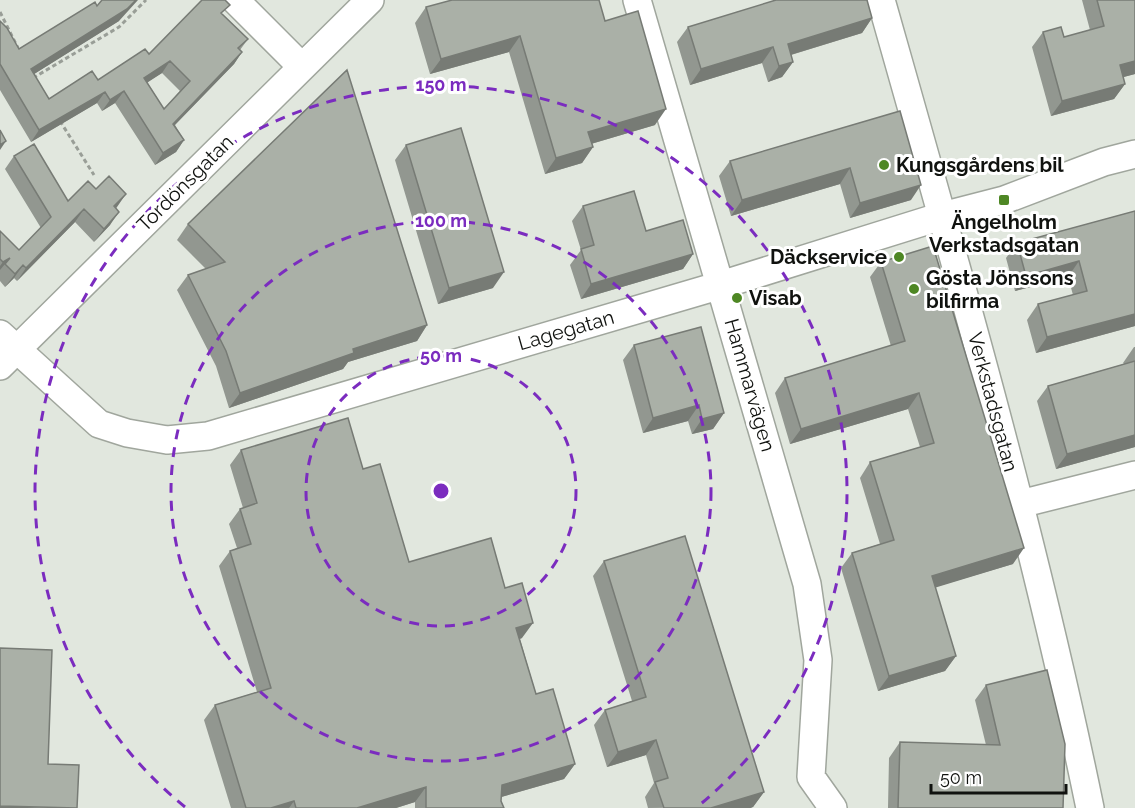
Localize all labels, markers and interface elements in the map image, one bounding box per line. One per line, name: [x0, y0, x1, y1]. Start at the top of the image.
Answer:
text: 150 m: [416, 74, 467, 95]
street label: Tordönsgatan: [132, 130, 238, 236]
place label: Kungsgårdens bil: [896, 153, 1064, 177]
marker: Kungsgårdens bil: [877, 158, 891, 172]
marker: Ängelholm Verkstadsgatan: [997, 193, 1011, 207]
text: 100 m: [415, 210, 467, 231]
place label: Ängelholm Verkstadsgatan: [929, 210, 1079, 257]
place label: Däckservice: [770, 245, 887, 269]
marker: Däckservice: [892, 250, 906, 264]
place label: Gösta Jönssons bilfirma: [926, 266, 1074, 313]
marker: Gösta Jönssons bilfirma: [907, 282, 921, 296]
place label: Visab: [749, 286, 802, 310]
marker: Visab: [730, 291, 744, 305]
street label: Lagegatan: [515, 305, 617, 355]
street label: Hammarvägen: [720, 316, 780, 454]
street label: Verkstadsgatan: [963, 330, 1023, 474]
text: 50 m: [420, 345, 462, 366]
centre of rings: [431, 481, 451, 501]
scale bar: [931, 757, 1066, 795]
text: 50 m: [940, 767, 982, 788]

